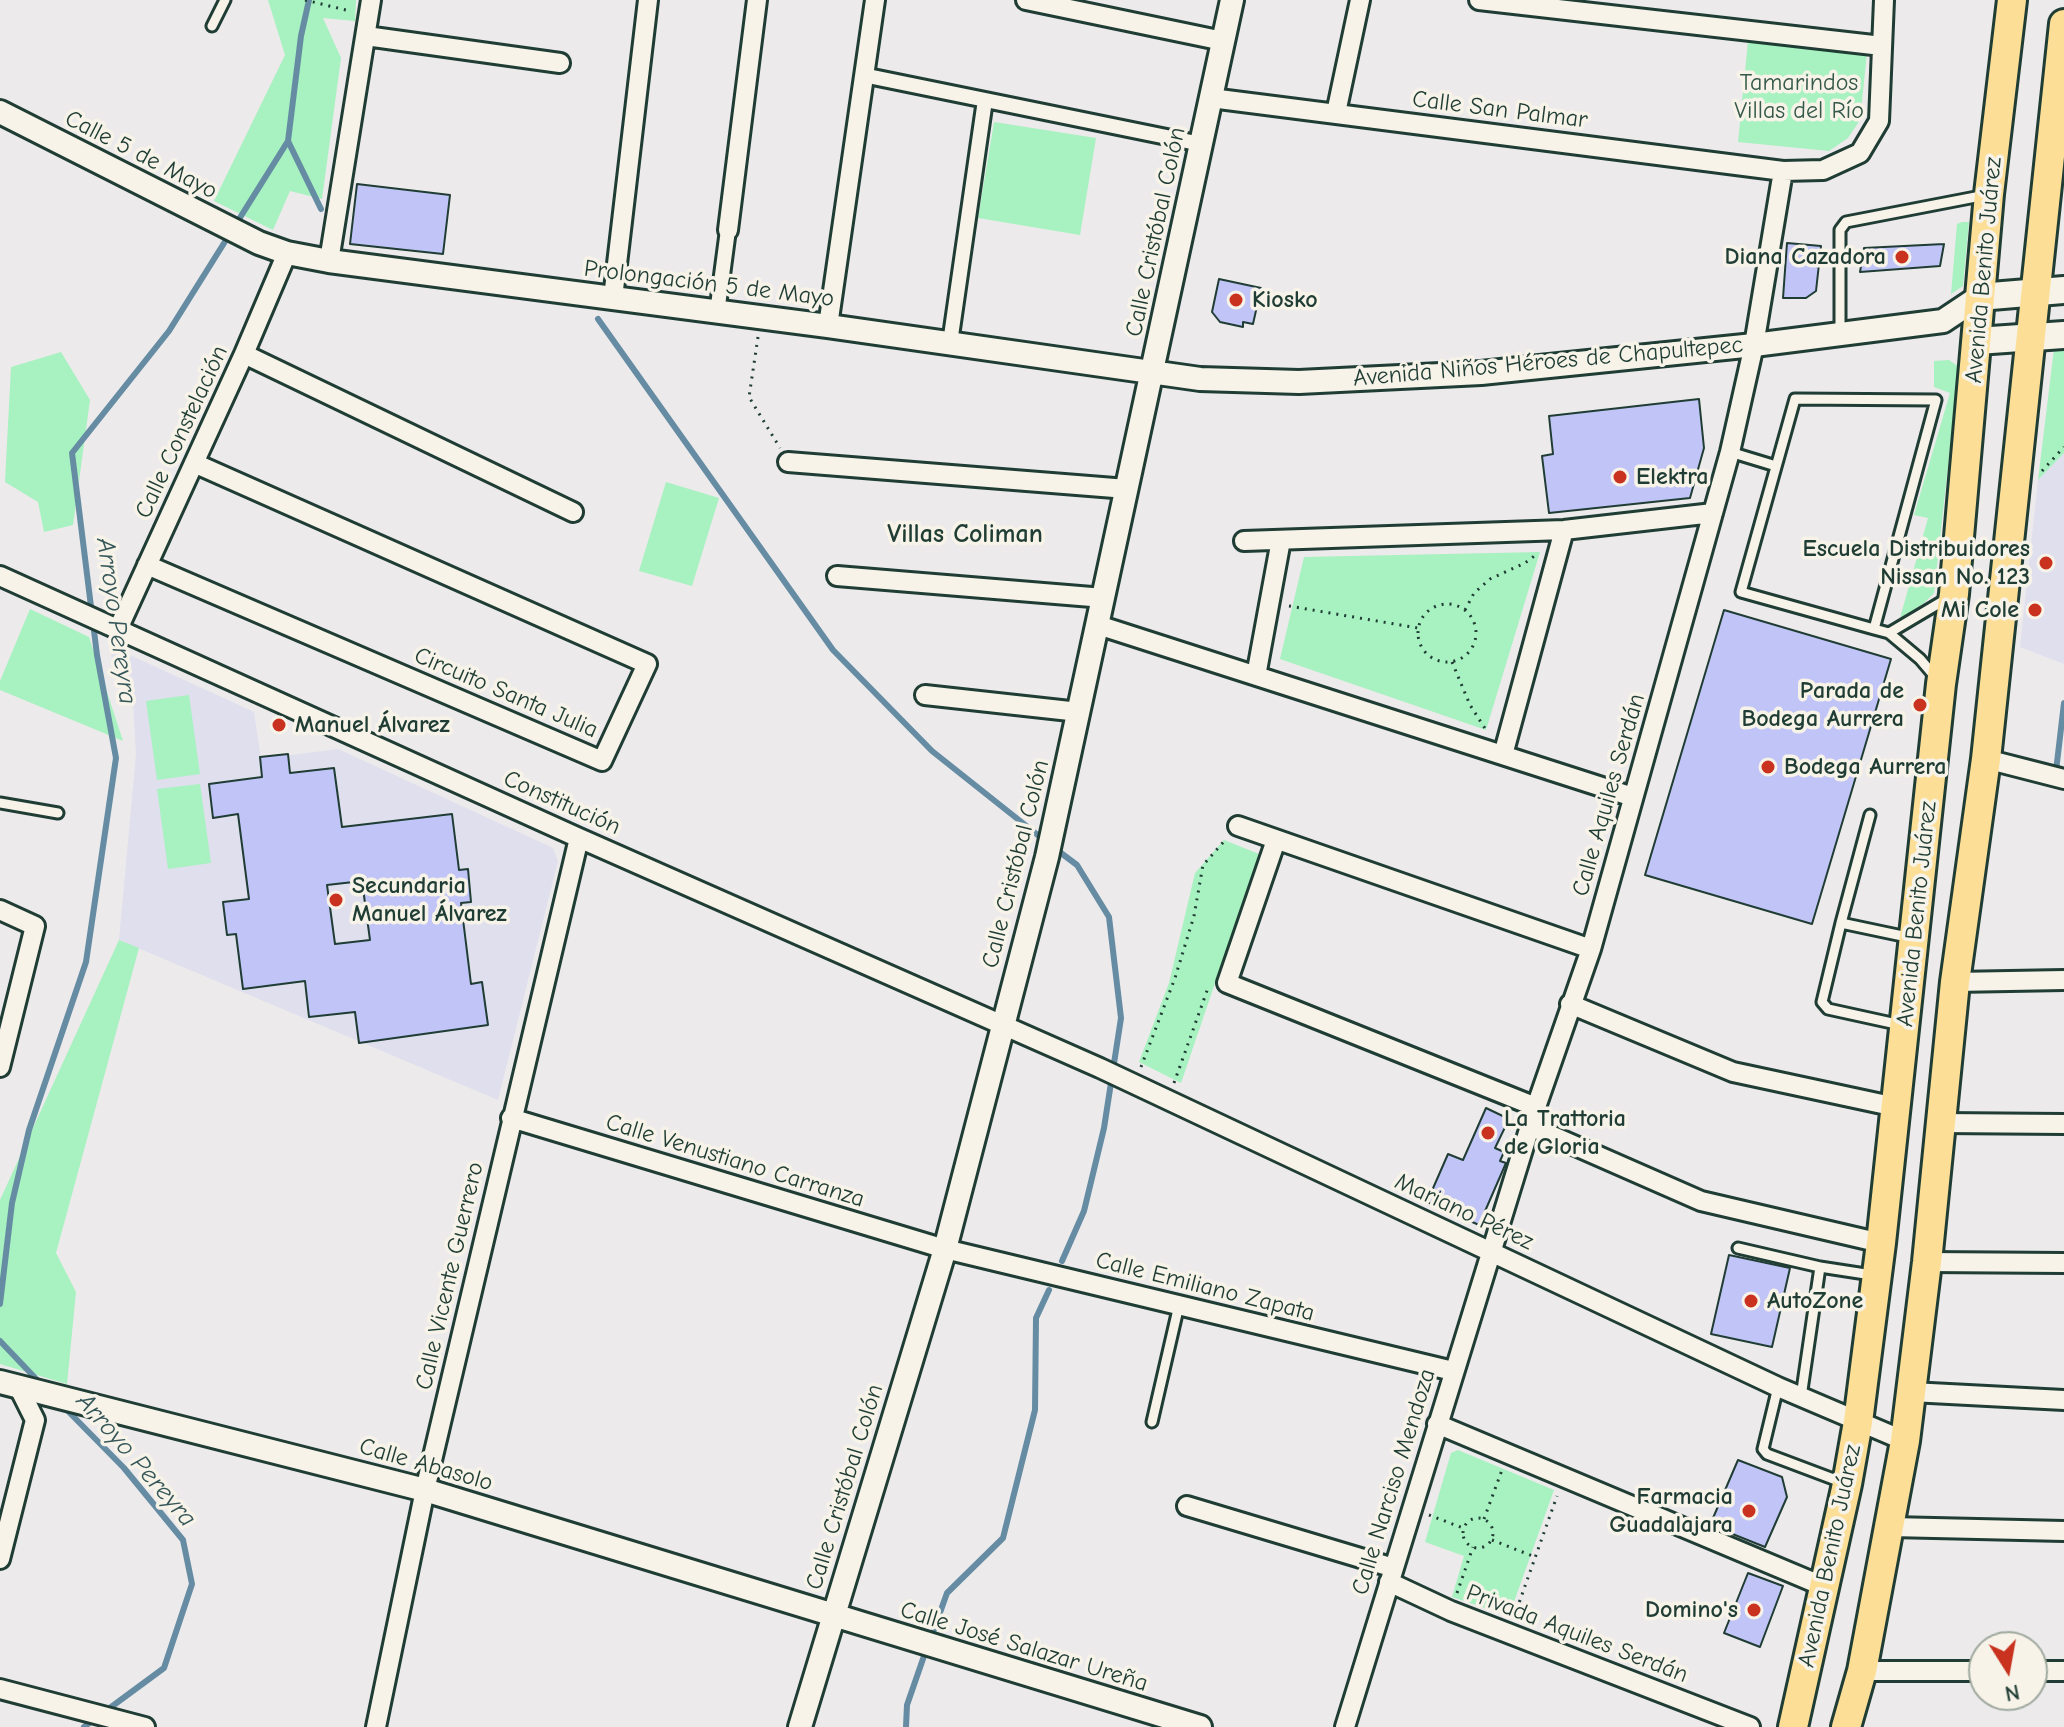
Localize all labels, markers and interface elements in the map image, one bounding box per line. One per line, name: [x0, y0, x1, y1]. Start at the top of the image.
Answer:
park label: Tamarindos Villas del Río: [1734, 69, 1864, 125]
street label: Calle San Palmar: [1411, 85, 1589, 135]
street label: Calle 5 de Mayo: [60, 104, 222, 206]
street label: Calle Cristóbal Colón: [1120, 125, 1192, 339]
street label: Avenida Benito Juárez: [1960, 156, 2008, 384]
place label: Diana Cazadora: [1725, 243, 1886, 271]
marker: Diana Cazadora: [1893, 248, 1911, 266]
street label: Prolongación 5 de Mayo: [582, 254, 836, 314]
place label: Kiosko: [1252, 286, 1318, 314]
marker: Kiosko: [1227, 291, 1245, 309]
street label: Avenida Niños Héroes de Chapultepec: [1352, 331, 1744, 393]
street label: Calle Constelación: [129, 341, 235, 523]
place label: Elektra: [1636, 463, 1708, 491]
marker: Elektra: [1611, 468, 1629, 486]
district label: Villas Coliman: [887, 519, 1043, 551]
place label: Escuela Distribuidores Nissan No. 123: [1803, 535, 2030, 591]
water label: Arroyo Pereyra: [89, 536, 143, 706]
marker: Escuela Distribuidores Nissan No. 123: [2037, 554, 2055, 572]
place label: Mi Cole: [1941, 596, 2019, 624]
marker: Mi Cole: [2026, 601, 2044, 619]
street label: Circuito Santa Julia: [410, 641, 602, 745]
place label: Parada de Bodega Aurrera: [1741, 677, 1904, 733]
street label: Calle Aquiles Serdán: [1566, 690, 1652, 900]
marker: Parada de Bodega Aurrera: [1911, 696, 1929, 714]
place label: Manuel Álvarez: [295, 711, 450, 739]
marker: Manuel Álvarez: [270, 716, 288, 734]
place label: Bodega Aurrera: [1784, 753, 1947, 781]
street label: Calle Cristóbal Colón: [976, 757, 1056, 971]
marker: Bodega Aurrera: [1759, 758, 1777, 776]
street label: Constitución: [499, 764, 625, 842]
street label: Avenida Benito Juárez: [1891, 800, 1943, 1028]
place label: Secundaria Manuel Álvarez: [352, 872, 507, 928]
marker: Secundaria Manuel Álvarez: [327, 891, 345, 909]
place label: La Trattoria de Gloria: [1504, 1105, 1626, 1161]
street label: Calle Venustiano Carranza: [602, 1108, 868, 1214]
marker: La Trattoria de Gloria: [1479, 1124, 1497, 1142]
street label: Calle Vicente Guerrero: [410, 1159, 490, 1393]
street label: Mariano Pérez: [1390, 1167, 1538, 1257]
street label: Calle Emiliano Zapata: [1093, 1246, 1317, 1328]
place label: AutoZone: [1767, 1287, 1863, 1315]
marker: AutoZone: [1742, 1292, 1760, 1310]
street label: Calle Narciso Mendoza: [1346, 1366, 1442, 1598]
street label: Calle Cristóbal Colón: [800, 1381, 890, 1593]
water label: Arroyo Pereyra: [69, 1387, 203, 1533]
street label: Calle Abasolo: [356, 1432, 496, 1498]
street label: Avenida Benito Juárez: [1792, 1442, 1868, 1670]
place label: Farmacia Guadalajara: [1609, 1483, 1733, 1539]
marker: Farmacia Guadalajara: [1740, 1502, 1758, 1520]
street label: Privada Aquiles Serdán: [1462, 1578, 1692, 1690]
street label: Calle José Salazar Ureña: [897, 1596, 1151, 1698]
place label: Domino's: [1645, 1596, 1738, 1624]
marker: Domino's: [1745, 1601, 1763, 1619]
north arrow: [1968, 1631, 2048, 1711]
text: N: [2003, 1678, 2022, 1707]

